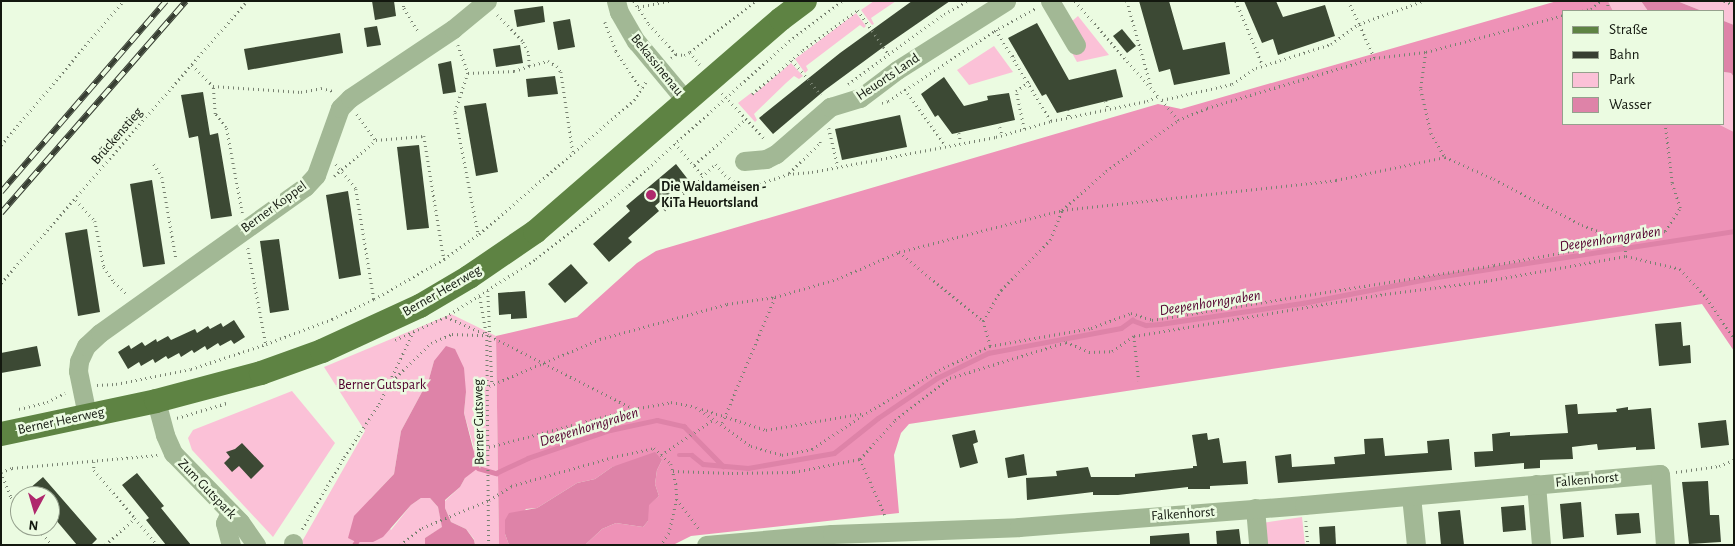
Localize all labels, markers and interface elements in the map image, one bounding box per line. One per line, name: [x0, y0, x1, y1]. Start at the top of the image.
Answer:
legend: [1562, 10, 1725, 125]
text: Straße: [1609, 22, 1648, 37]
street label: Bekassinenau: [627, 31, 687, 99]
text: Bahn: [1609, 47, 1639, 62]
street label: Heuorts Land: [853, 50, 923, 104]
text: Park: [1609, 72, 1635, 87]
text: Wasser: [1609, 97, 1651, 112]
street label: Brückenstieg: [88, 104, 146, 168]
street label: Berner Koppel: [238, 178, 310, 236]
place label: Die Waldameisen - KiTa Heuortsland: [661, 179, 766, 212]
marker: Die Waldameisen - KiTa Heuortsland: [645, 189, 657, 201]
water label: Deepenhorngraben: [1558, 222, 1662, 256]
street label: Berner Heerweg: [400, 262, 484, 320]
water label: Deepenhorngraben: [1158, 286, 1262, 320]
park label: Berner Gutspark: [338, 377, 426, 393]
street label: Berner Gutsweg: [470, 379, 488, 465]
water label: Deepenhorngraben: [537, 403, 641, 451]
street label: Berner Heerweg: [16, 404, 106, 438]
street label: Zum Gutspark: [174, 455, 240, 523]
street label: Falkenhorst: [1555, 469, 1619, 491]
north arrow: [10, 486, 60, 536]
street label: Falkenhorst: [1151, 503, 1215, 525]
text: N: [28, 517, 39, 532]

